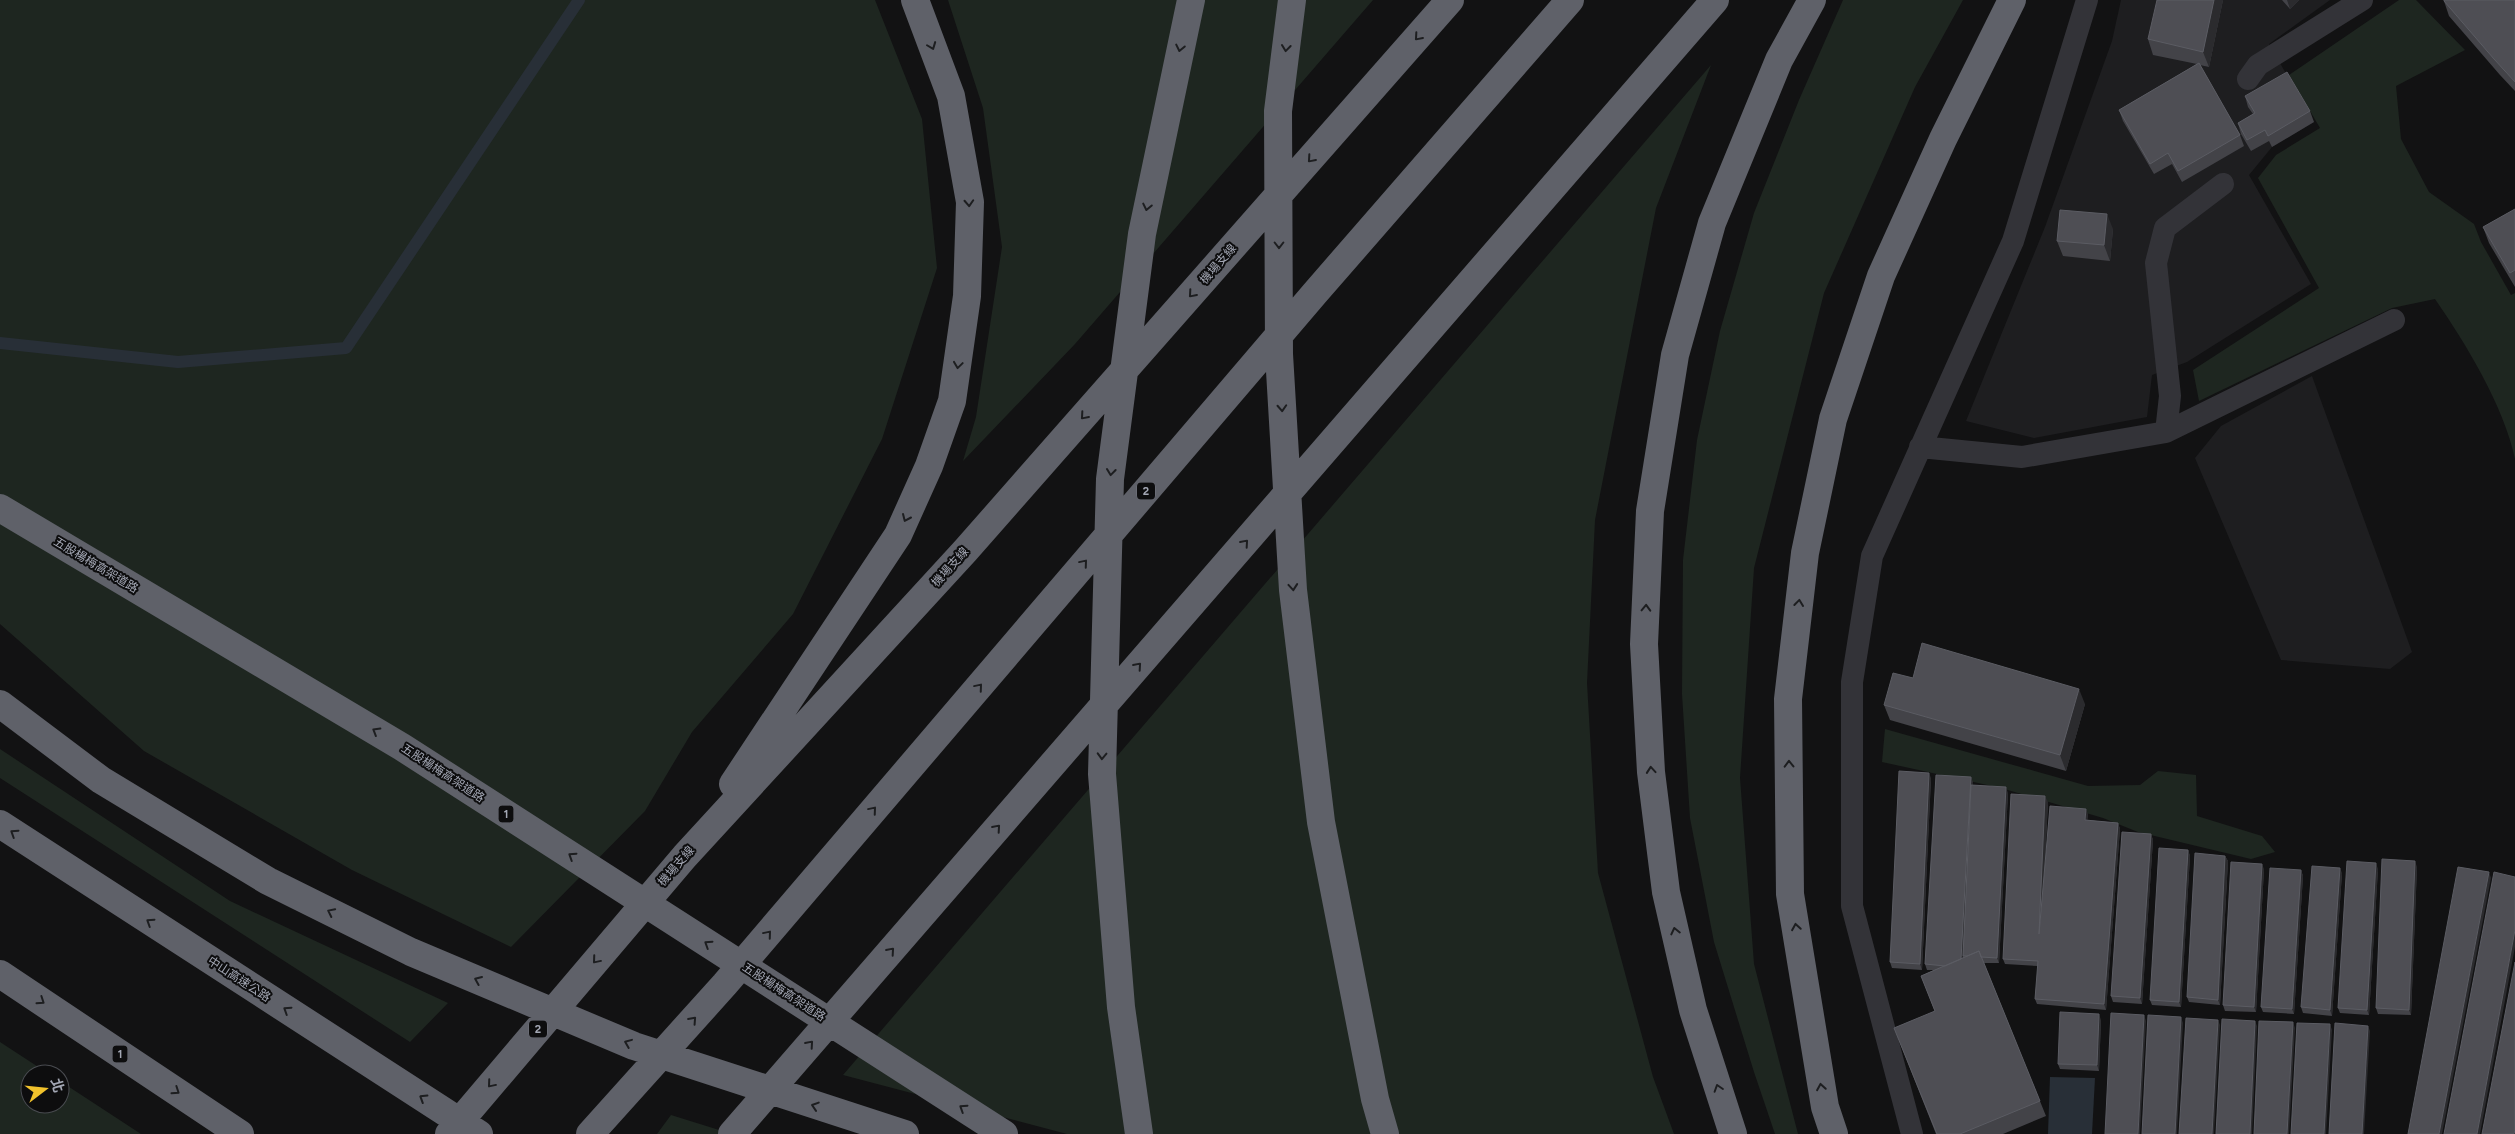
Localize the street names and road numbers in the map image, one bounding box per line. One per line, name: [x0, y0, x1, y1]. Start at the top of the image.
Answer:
street label: 機場支線: [1197, 241, 1239, 287]
road number: 2: [1137, 482, 1155, 500]
street label: 五股楊梅高架道路: [51, 534, 141, 596]
street label: 機場支線: [929, 544, 971, 590]
street label: 五股楊梅高架道路: [399, 741, 487, 805]
road number: 1: [498, 806, 514, 822]
street label: 機場支線: [655, 843, 697, 889]
street label: 中山高速公路: [205, 954, 273, 1004]
street label: 五股楊梅高架道路: [740, 960, 828, 1024]
road number: 2: [529, 1021, 547, 1038]
road number: 1: [112, 1046, 128, 1062]

